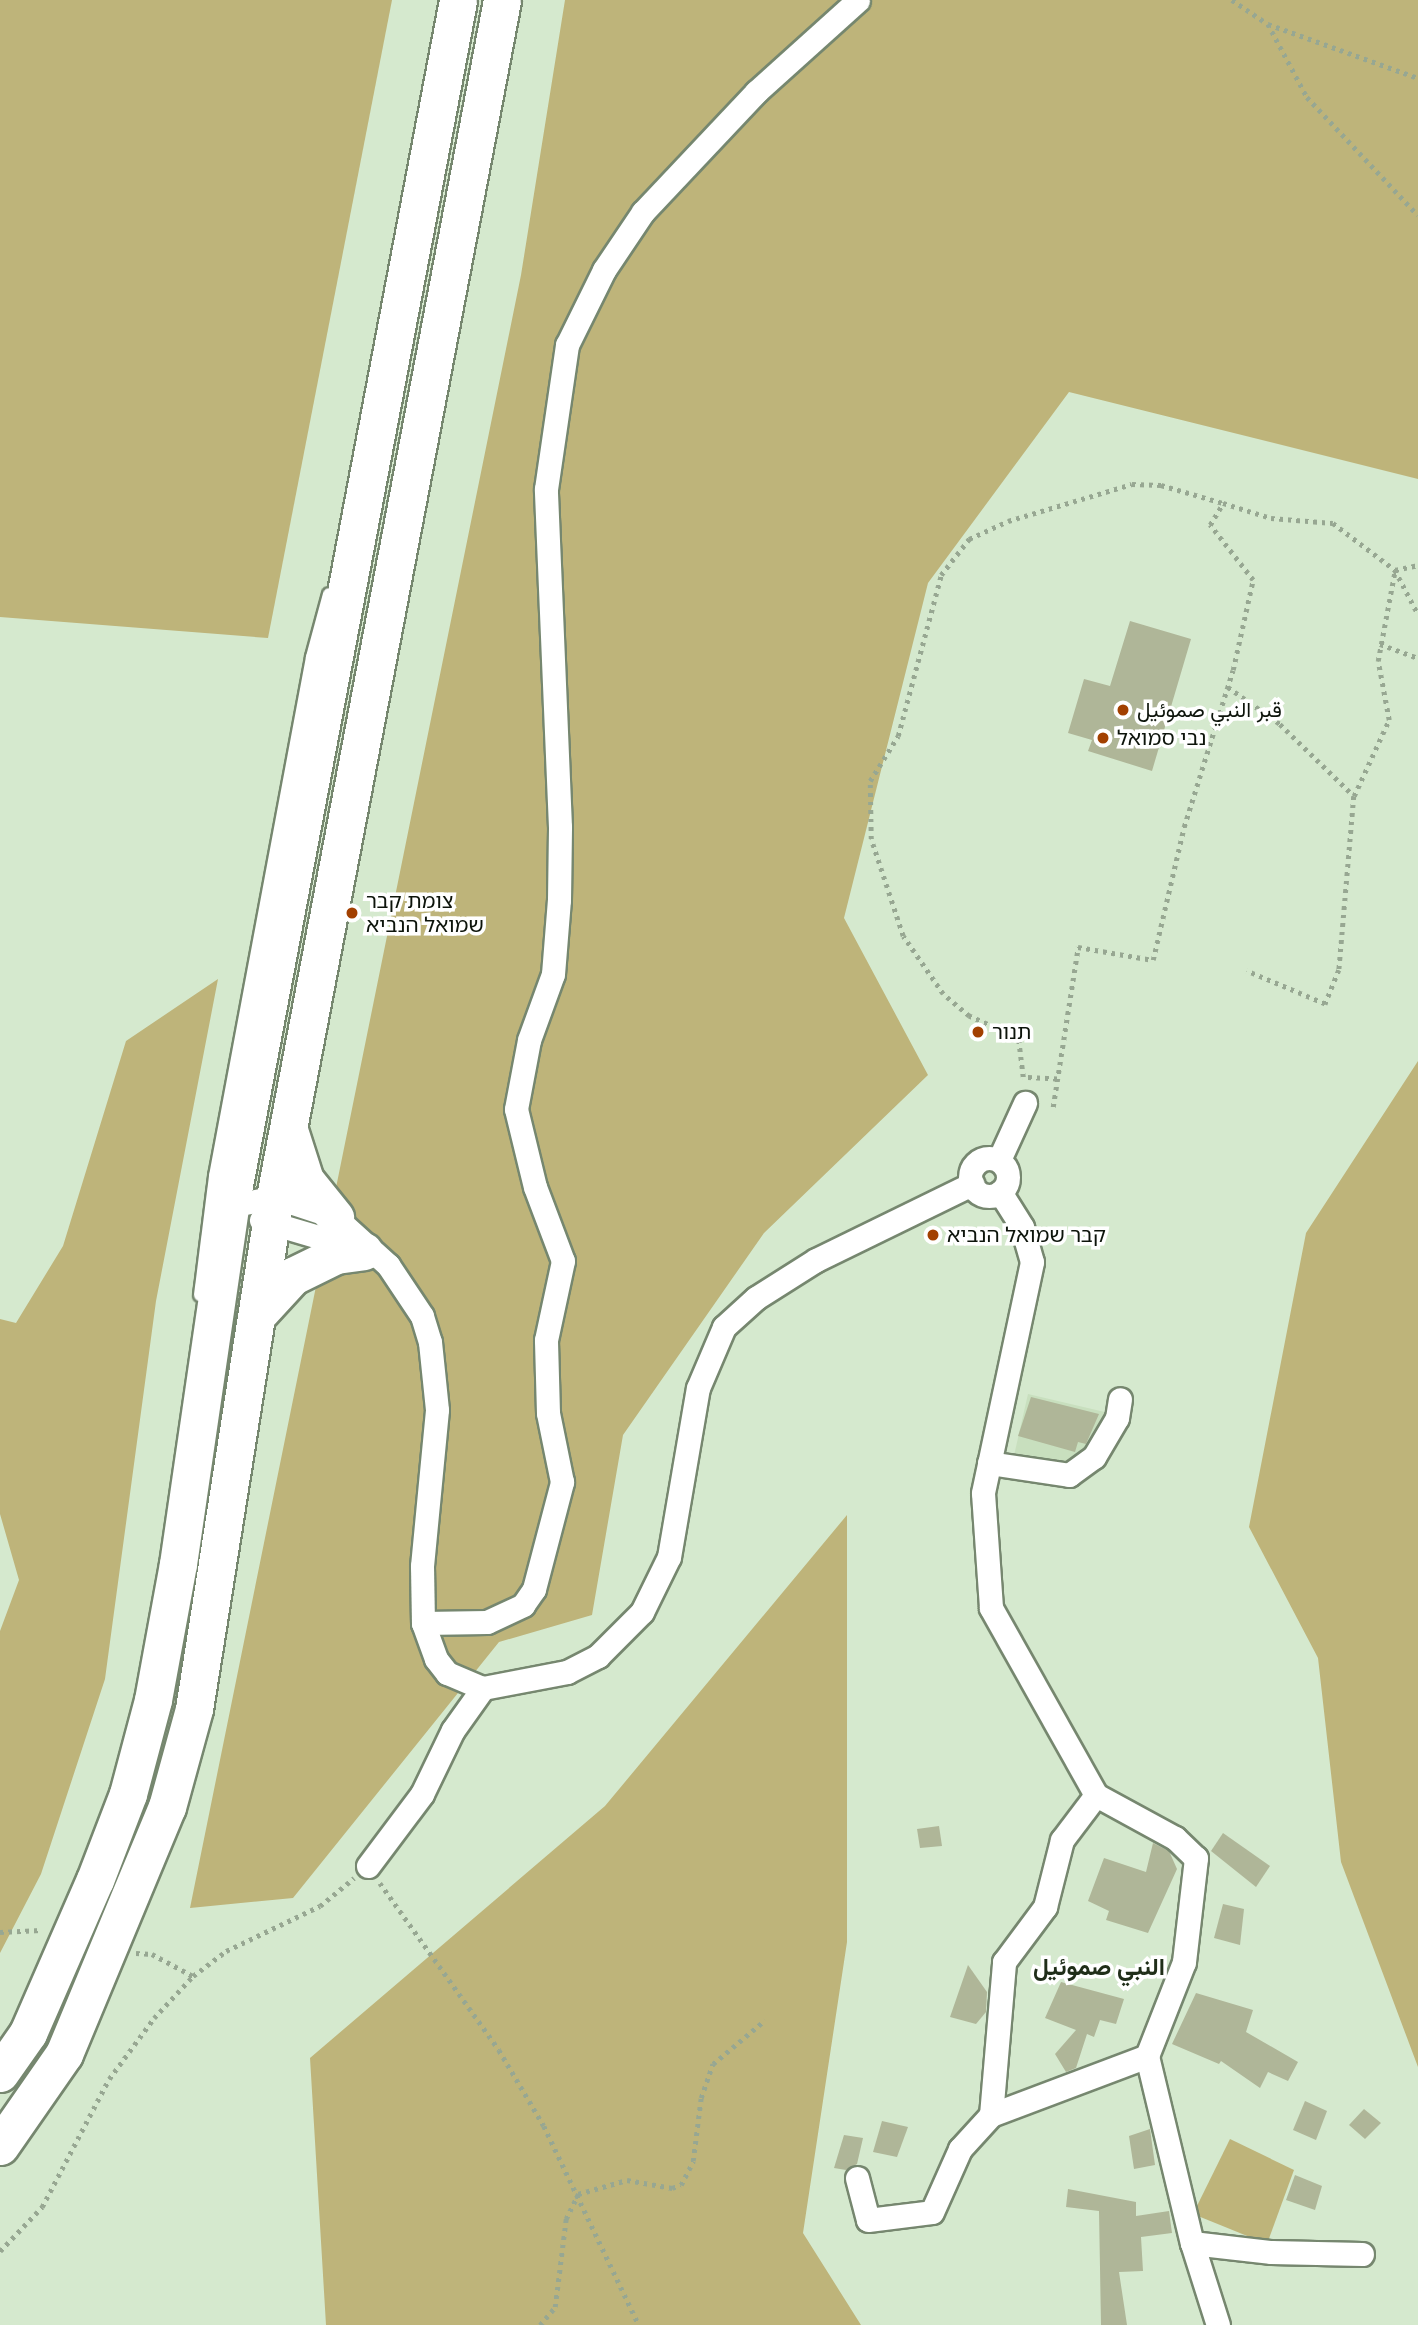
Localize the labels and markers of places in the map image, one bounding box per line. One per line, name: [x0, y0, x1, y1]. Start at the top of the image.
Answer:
place label: قبر النبي صموئيل: [1137, 697, 1282, 723]
marker: قبر النبي صموئيل: [1115, 702, 1131, 718]
place label: נבי סמואל: [1117, 725, 1207, 751]
marker: נבי סמואל: [1095, 730, 1111, 746]
place label: צומת קבר שמואל הנביא: [366, 888, 484, 938]
marker: צומת קבר שמואל הנביא: [344, 905, 360, 921]
place label: תנור: [992, 1019, 1031, 1045]
marker: תנור: [970, 1024, 986, 1040]
place label: קבר שמואל הנביא: [947, 1222, 1106, 1248]
marker: קבר שמואל הנביא: [925, 1227, 941, 1243]

